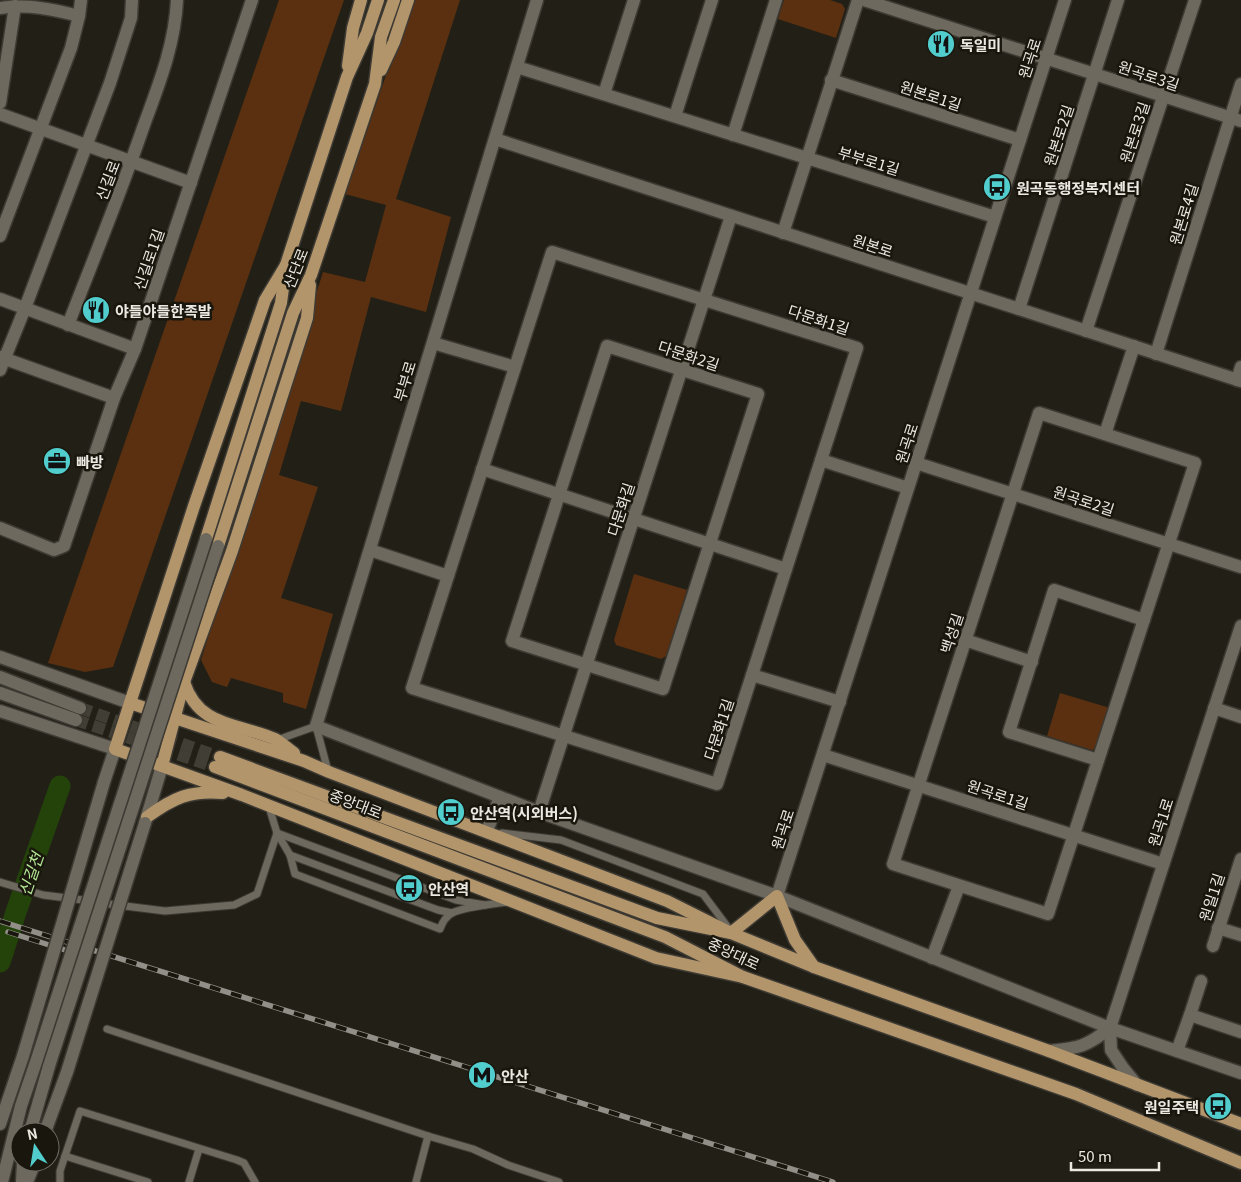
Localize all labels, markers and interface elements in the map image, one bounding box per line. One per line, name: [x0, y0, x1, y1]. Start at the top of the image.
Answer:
restaurant icon: 독일미: [926, 29, 956, 59]
place label: 독일미: [960, 34, 1001, 55]
street label: 원곡로: [1013, 35, 1045, 81]
street label: 원곡로3길: [1116, 55, 1182, 95]
street label: 원본로1길: [898, 75, 964, 115]
street label: 원본로3길: [1114, 99, 1154, 165]
street label: 원본로2길: [1038, 102, 1078, 168]
street label: 부부로1길: [836, 141, 902, 179]
street label: 신길로: [90, 157, 124, 203]
bus stop icon: 원곡동행정복지센터: [982, 172, 1012, 202]
place label: 원곡동행정복지센터: [1016, 177, 1140, 198]
street label: 원본로4길: [1164, 181, 1202, 247]
street label: 신길로1길: [128, 226, 168, 292]
street label: 원본로: [850, 229, 896, 261]
street label: 산단로: [278, 245, 312, 291]
restaurant icon: 야들야들한족발: [81, 295, 111, 325]
street label: 다문화1길: [786, 299, 852, 339]
place label: 야들야들한족발: [115, 300, 212, 321]
street label: 다문화2길: [656, 335, 722, 375]
street label: 부부로: [388, 358, 420, 404]
street label: 원곡로: [890, 420, 922, 466]
office icon: 빠방: [42, 446, 72, 476]
place label: 빠방: [76, 451, 104, 472]
street label: 다문화길: [601, 480, 639, 538]
street label: 원곡로2길: [1051, 480, 1117, 520]
street label: 백성길: [935, 610, 967, 656]
street label: 다문화1길: [698, 696, 738, 762]
street label: 원곡로1길: [965, 774, 1031, 814]
street label: 중앙대로: [326, 783, 386, 823]
street label: 원곡1로: [1142, 795, 1178, 849]
bus stop icon: 안산역(시외버스): [436, 797, 466, 827]
place label: 안산역(시외버스): [470, 802, 578, 823]
street label: 원곡로: [766, 806, 798, 852]
water label: 신길천: [11, 847, 49, 899]
street label: 원일1길: [1193, 870, 1229, 924]
bus stop icon: 안산역: [394, 873, 424, 903]
place label: 안산역: [428, 878, 469, 899]
street label: 중앙대로: [705, 932, 763, 974]
metro station icon: 안산: [467, 1060, 497, 1090]
place label: 안산: [501, 1065, 529, 1086]
bus stop icon: 원일주택: [1203, 1091, 1233, 1121]
place label: 원일주택: [1144, 1096, 1199, 1117]
north arrow: [10, 1122, 60, 1172]
text: N: [25, 1122, 39, 1144]
scale bar: [1071, 1140, 1158, 1172]
text: 50 m: [1078, 1145, 1112, 1166]

